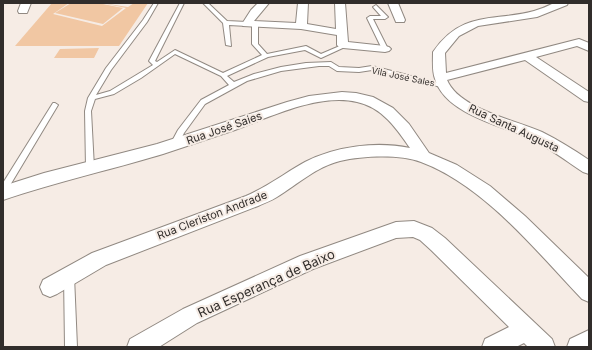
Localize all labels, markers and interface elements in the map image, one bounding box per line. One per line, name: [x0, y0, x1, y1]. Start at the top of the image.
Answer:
street label: Vila José Sales: [371, 64, 436, 89]
street label: Rua Santa Augusta: [466, 101, 562, 155]
street label: Rua José Saies: [184, 108, 264, 148]
street label: Rua Cleriston Andrade: [155, 188, 269, 242]
street label: Rua Esperança de Baixo: [195, 245, 337, 320]

